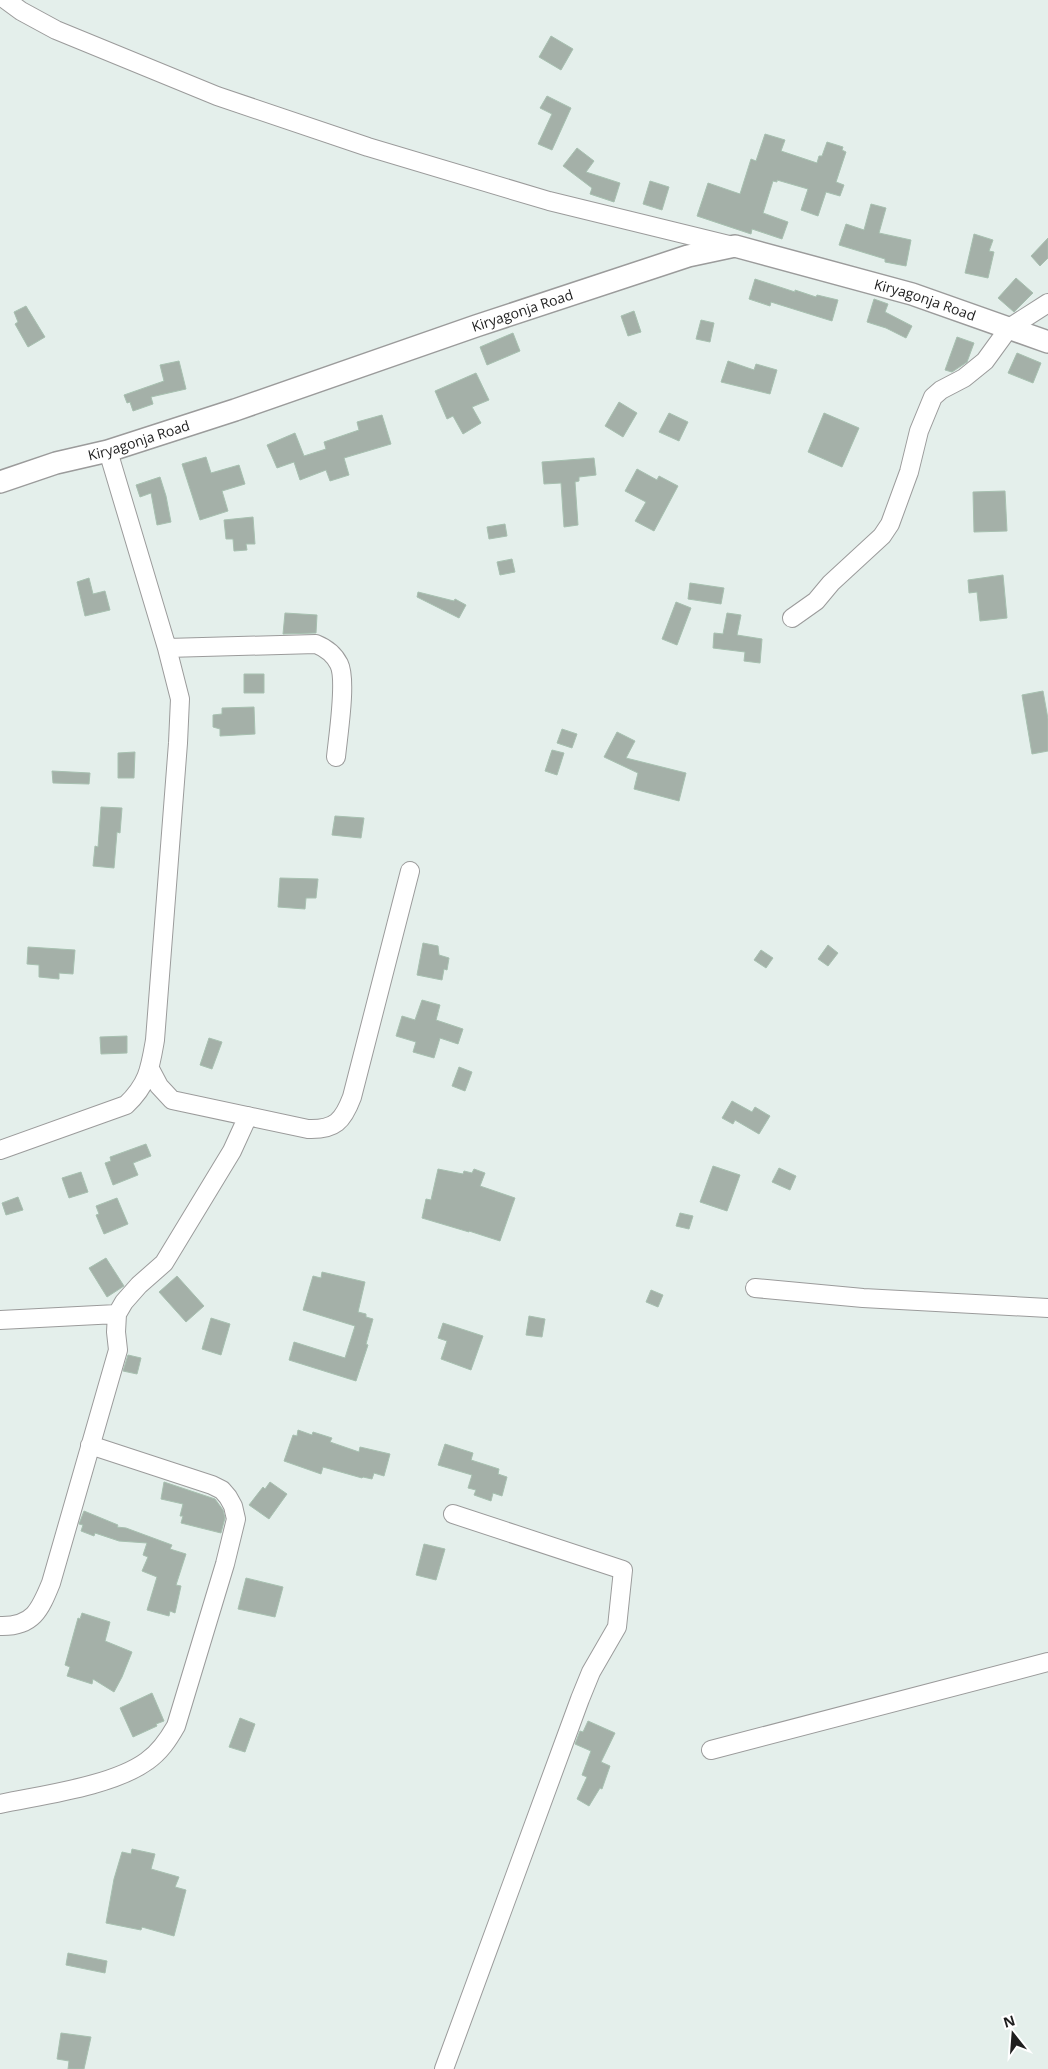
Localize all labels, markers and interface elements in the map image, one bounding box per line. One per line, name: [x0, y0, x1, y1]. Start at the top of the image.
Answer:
street label: Kiryagonja Road: [872, 274, 978, 325]
street label: Kiryagonja Road: [469, 285, 575, 336]
street label: Kiryagonja Road: [86, 415, 192, 464]
north arrow: [988, 2009, 1038, 2059]
text: N: [1001, 2010, 1017, 2032]

